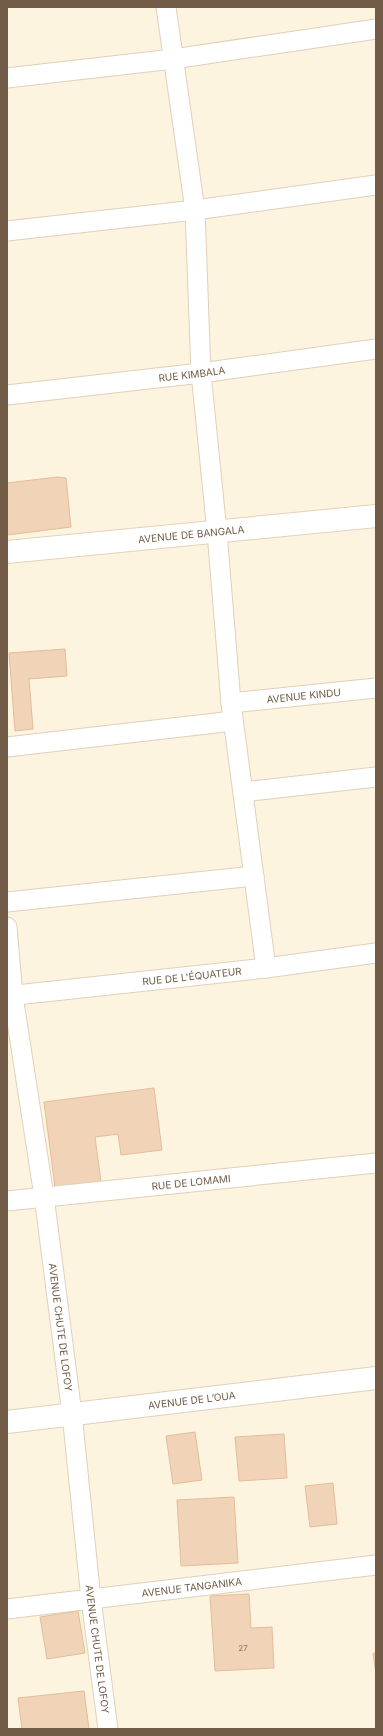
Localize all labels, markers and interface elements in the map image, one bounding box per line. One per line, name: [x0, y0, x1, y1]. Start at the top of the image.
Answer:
street label: RUE KIMBALA: [158, 364, 226, 384]
street label: AVENUE DE BANGALA: [137, 523, 245, 545]
street label: AVENUE KINDU: [266, 686, 341, 705]
street label: RUE DE L'ÉQUATEUR: [142, 965, 243, 987]
street label: RUE DE LOMAMI: [151, 1172, 231, 1192]
street label: AVENUE CHUTE DE LOFOY: [47, 1262, 75, 1392]
street label: AVENUE DE L’OUA: [147, 1389, 236, 1411]
street label: AVENUE TANGANIKA: [141, 1575, 243, 1599]
street label: AVENUE CHUTE DE LOFOY: [84, 1584, 112, 1714]
house number: 27: [238, 1643, 248, 1653]

